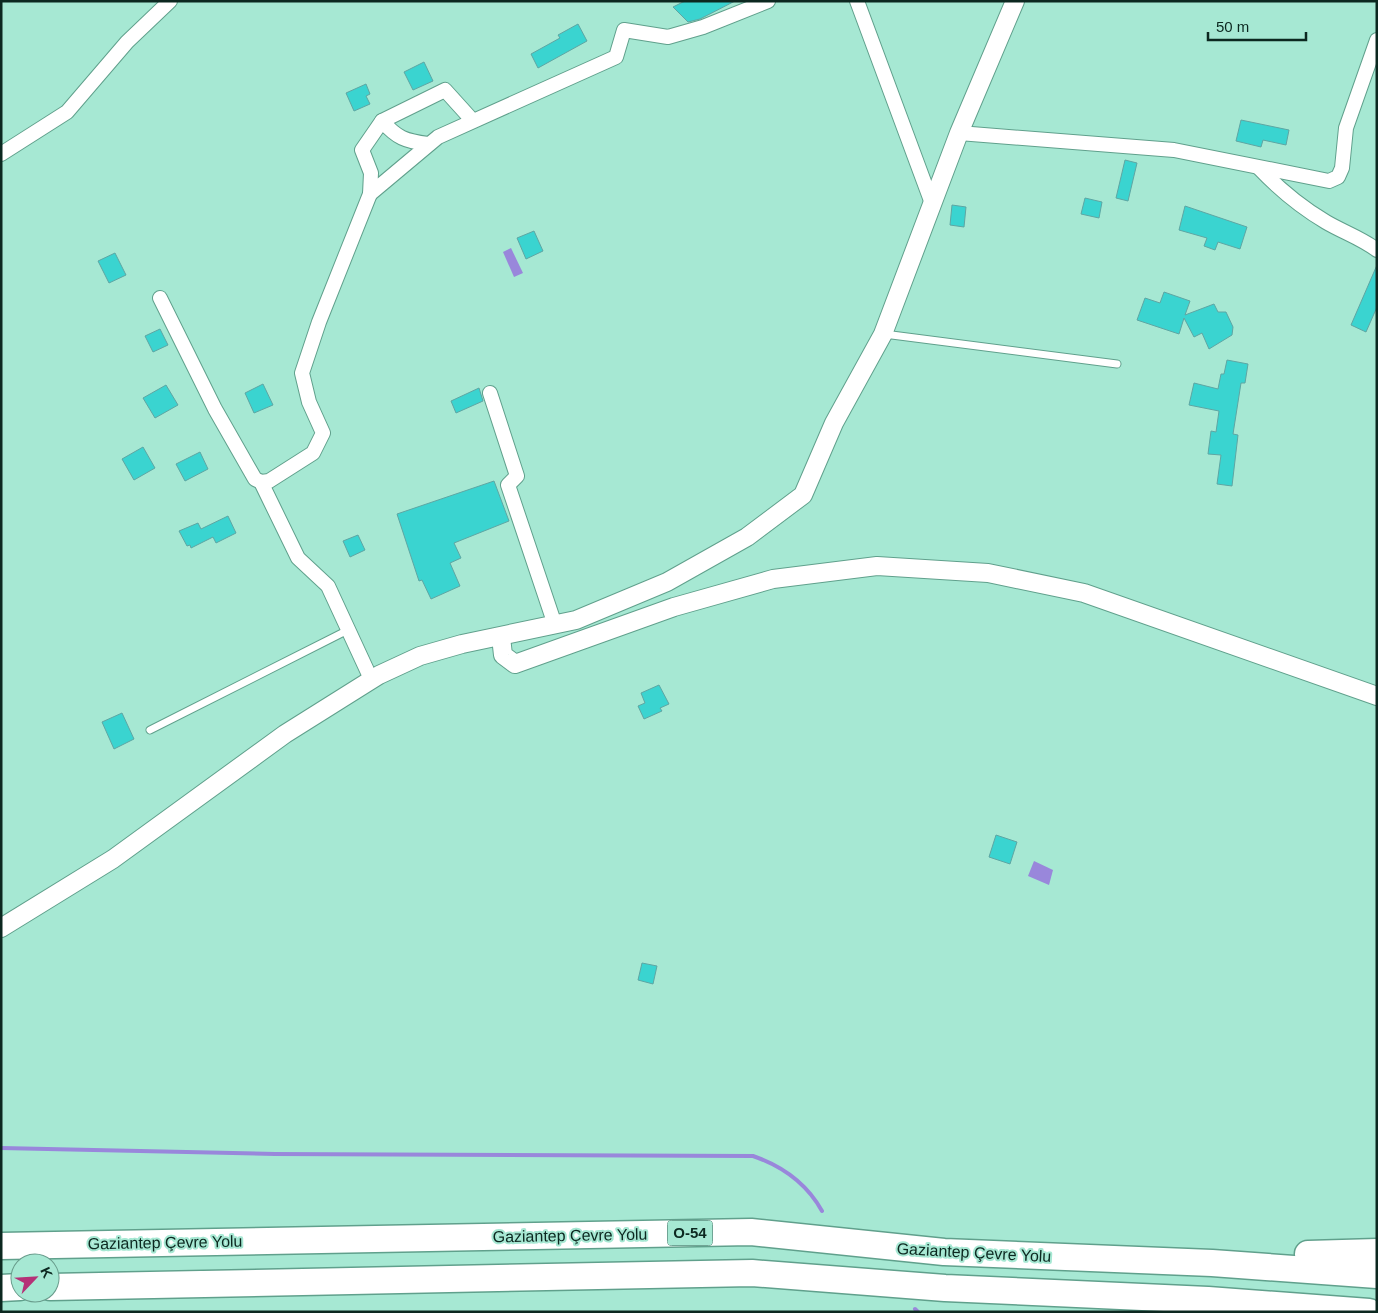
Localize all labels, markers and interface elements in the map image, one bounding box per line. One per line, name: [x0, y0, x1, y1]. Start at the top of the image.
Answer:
scale bar: [1208, 10, 1306, 42]
text: 50 m: [1216, 18, 1249, 35]
road number: O-54: [668, 1220, 712, 1246]
street label: Gaziantep Çevre Yolu: [492, 1226, 648, 1245]
street label: Gaziantep Çevre Yolu: [87, 1233, 243, 1252]
street label: Gaziantep Çevre Yolu: [896, 1240, 1052, 1265]
north arrow: [10, 1253, 60, 1303]
text: K: [37, 1265, 56, 1280]

